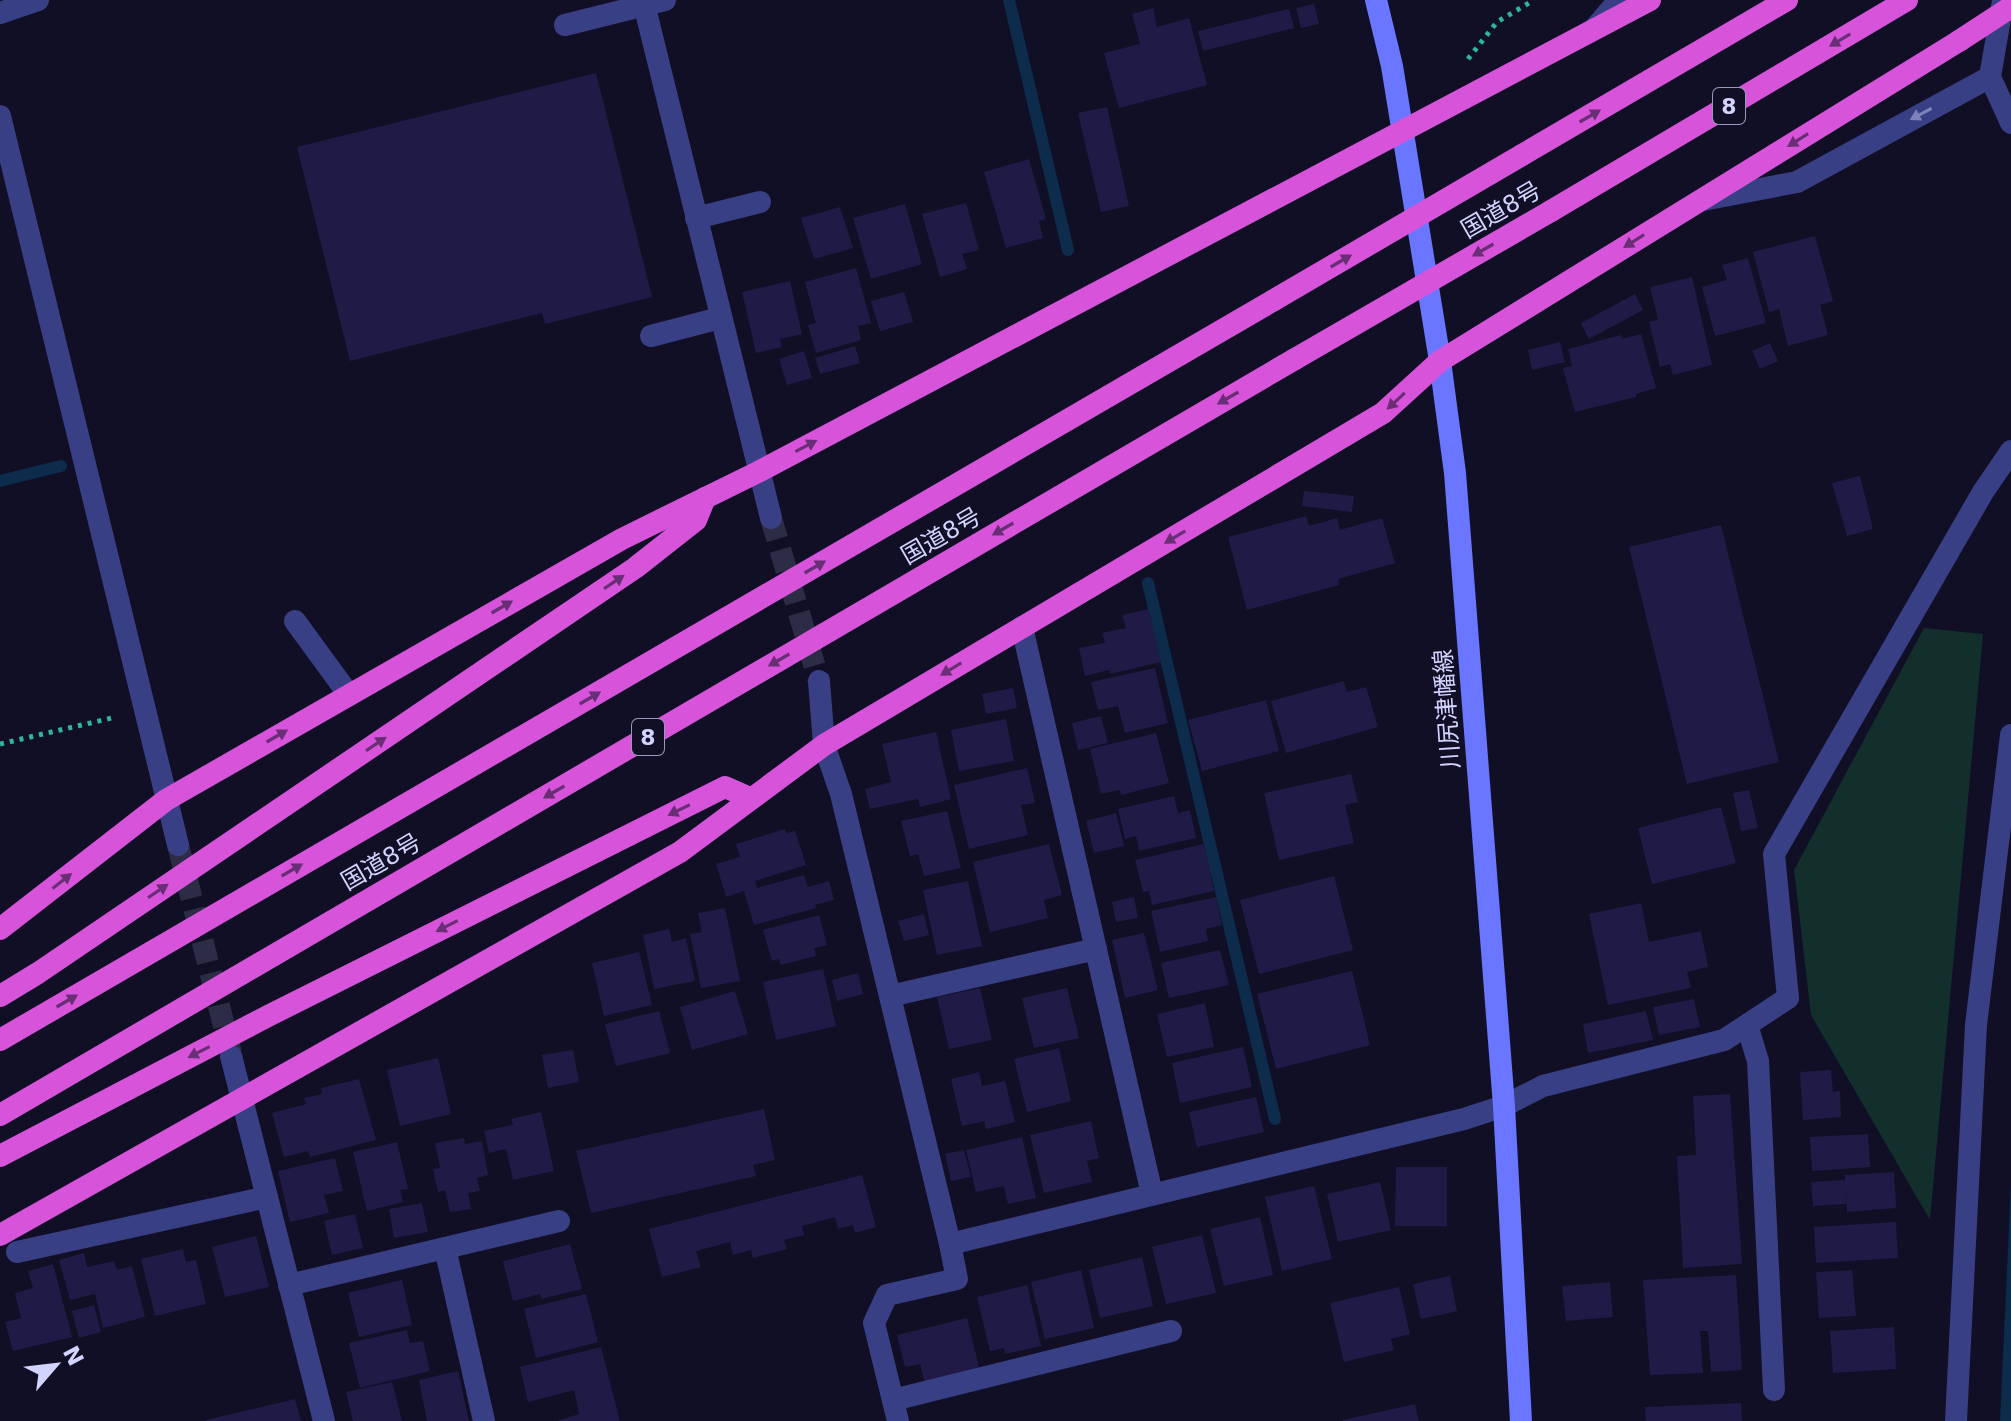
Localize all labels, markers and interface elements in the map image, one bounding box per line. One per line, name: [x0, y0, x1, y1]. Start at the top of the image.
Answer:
one-way arrow: [1829, 33, 1851, 47]
road number: 8: [1713, 88, 1745, 124]
one-way arrow: [1910, 107, 1933, 121]
one-way arrow: [1579, 109, 1601, 123]
one-way arrow: [1787, 133, 1809, 147]
street label: 国道8号: [1456, 176, 1546, 244]
one-way arrow: [1623, 233, 1646, 248]
one-way arrow: [1472, 243, 1494, 257]
one-way arrow: [1330, 254, 1352, 268]
one-way arrow: [1217, 391, 1239, 405]
one-way arrow: [1387, 392, 1406, 410]
one-way arrow: [795, 440, 818, 453]
street label: 国道8号: [896, 502, 986, 570]
one-way arrow: [992, 522, 1014, 536]
one-way arrow: [1164, 530, 1186, 544]
one-way arrow: [804, 560, 826, 574]
one-way arrow: [604, 575, 625, 590]
one-way arrow: [491, 600, 514, 614]
street label: 川尻津幡線: [1429, 648, 1465, 770]
one-way arrow: [768, 653, 790, 667]
one-way arrow: [940, 662, 962, 676]
one-way arrow: [579, 691, 601, 705]
road number: 8: [632, 719, 664, 755]
one-way arrow: [266, 730, 288, 744]
one-way arrow: [365, 737, 387, 751]
one-way arrow: [543, 784, 565, 798]
one-way arrow: [668, 803, 691, 817]
street label: 国道8号: [336, 828, 426, 896]
one-way arrow: [281, 863, 303, 877]
one-way arrow: [52, 874, 72, 890]
one-way arrow: [148, 884, 169, 899]
one-way arrow: [435, 920, 458, 933]
one-way arrow: [56, 994, 79, 1008]
one-way arrow: [187, 1045, 210, 1058]
north arrow: [16, 1325, 96, 1405]
text: N: [58, 1342, 89, 1370]

